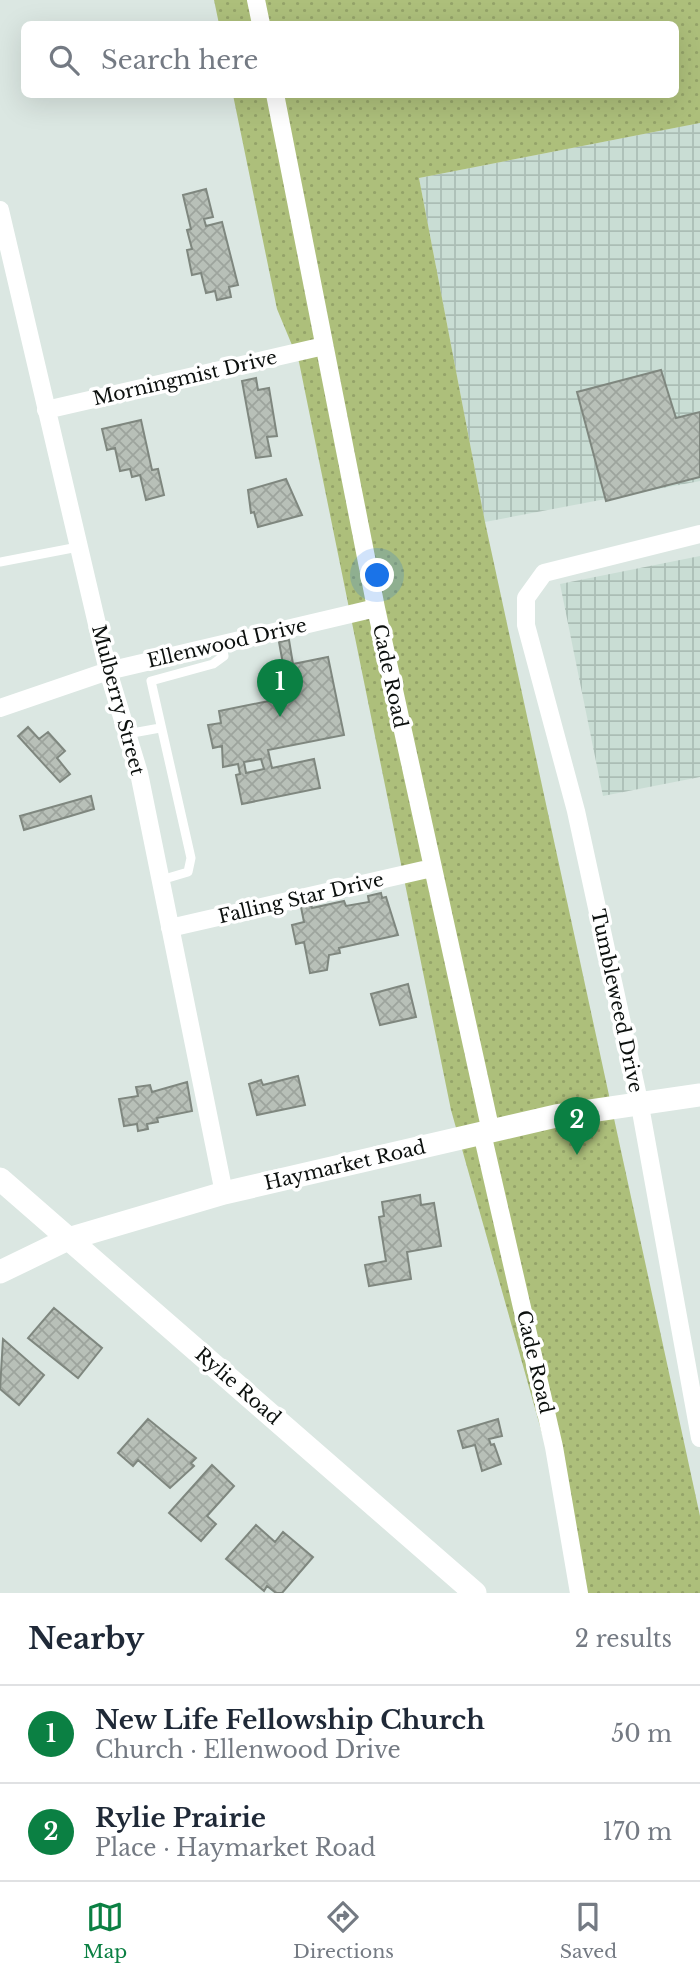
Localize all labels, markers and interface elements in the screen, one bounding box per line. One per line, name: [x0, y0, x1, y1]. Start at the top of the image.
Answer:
search box: [21, 21, 679, 98]
icon: search: [45, 41, 83, 79]
text: Search here: [101, 44, 258, 76]
street label: Morningmist Drive: [91, 346, 279, 410]
your location: [360, 558, 394, 592]
street label: Ellenwood Drive: [145, 613, 309, 673]
street label: Mulberry Street: [87, 622, 149, 779]
street label: Cade Road: [368, 622, 412, 730]
pin: 1: [257, 659, 303, 717]
street label: Falling Star Drive: [216, 868, 386, 928]
street label: Tumbleweed Drive: [586, 907, 648, 1095]
pin: 2: [554, 1097, 600, 1155]
street label: Haymarket Road: [262, 1135, 428, 1195]
street label: Cade Road: [512, 1308, 558, 1416]
street label: Rylie Road: [191, 1343, 286, 1430]
text: Nearby: [28, 1620, 144, 1657]
text: 2 results: [575, 1625, 672, 1653]
text: New Life Fellowship Church: [95, 1704, 485, 1736]
text: 1: [46, 1720, 56, 1748]
text: 50 m: [611, 1720, 672, 1748]
text: Church · Ellenwood Drive: [95, 1736, 401, 1764]
text: Rylie Prairie: [95, 1802, 266, 1834]
text: 2: [44, 1818, 58, 1846]
text: 170 m: [602, 1818, 672, 1846]
text: Place · Haymarket Road: [95, 1834, 376, 1862]
tab: Map: [83, 1898, 127, 1963]
tab: Directions: [293, 1898, 394, 1963]
tab: Saved: [560, 1898, 617, 1963]

